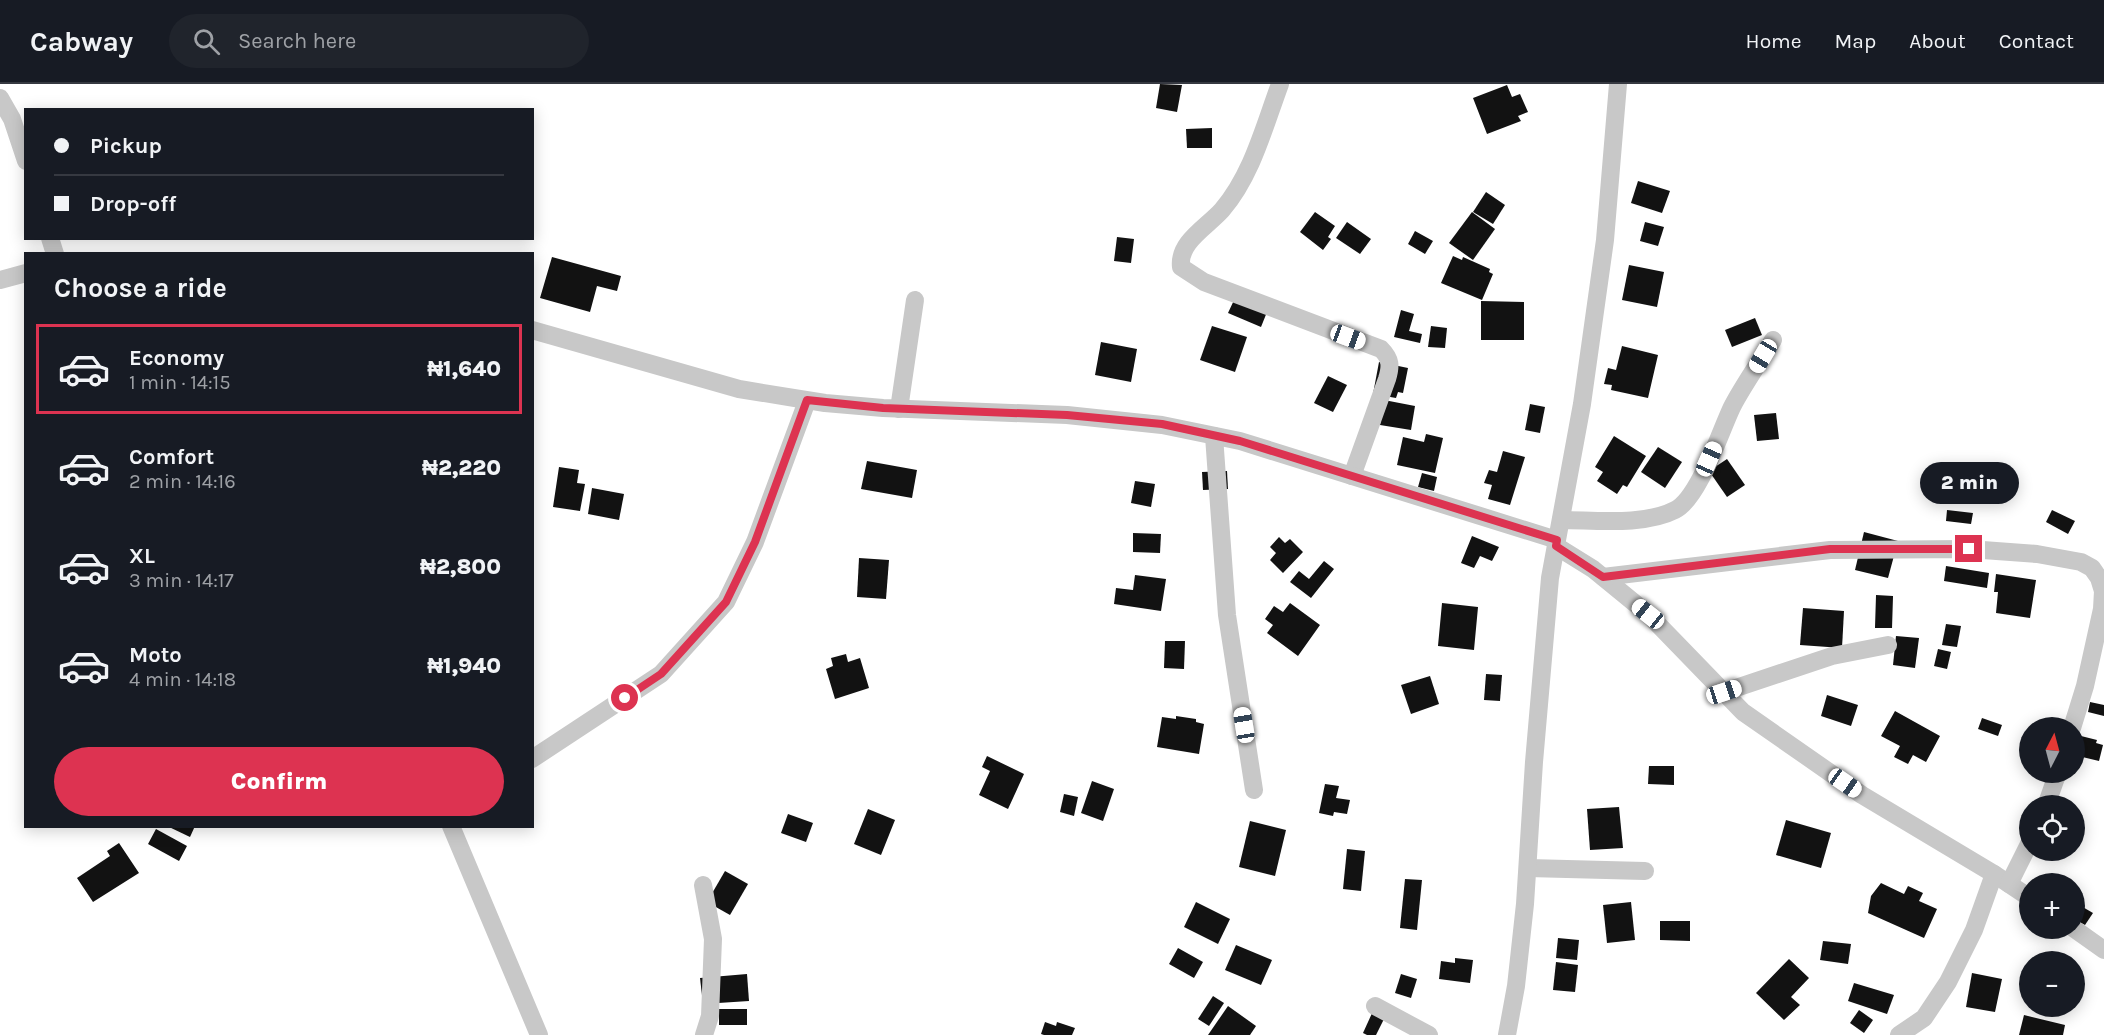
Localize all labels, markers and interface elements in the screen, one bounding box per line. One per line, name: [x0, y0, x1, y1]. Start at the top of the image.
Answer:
search box: [169, 14, 589, 68]
text: Cabway: [30, 25, 133, 58]
icon: search: [190, 25, 223, 58]
text: Search here: [238, 28, 356, 54]
text: Home: [1746, 29, 1802, 53]
text: Map: [1835, 29, 1876, 53]
text: About: [1909, 29, 1966, 53]
text: Contact: [1999, 29, 2074, 53]
text: Pickup: [90, 133, 162, 159]
text: Drop-off: [90, 191, 176, 217]
text: Choose a ride: [54, 272, 227, 304]
car: [1328, 322, 1368, 352]
car: [1746, 336, 1780, 376]
icon: car: [57, 342, 111, 396]
text: Economy: [129, 345, 224, 371]
text: ₦1,640: [427, 356, 501, 382]
text: 1 min · 14:15: [129, 371, 230, 394]
car: [1693, 439, 1725, 479]
icon: car: [57, 441, 111, 495]
text: Comfort: [129, 444, 214, 470]
text: ₦2,220: [422, 455, 501, 481]
callout: 2 min: [1920, 462, 2018, 504]
text: 2 min · 14:16: [129, 470, 236, 493]
text: 2 min: [1941, 471, 1998, 494]
route end: [1955, 535, 1982, 562]
icon: car: [57, 540, 111, 594]
text: XL: [129, 543, 155, 569]
text: ₦2,800: [420, 554, 501, 580]
text: 3 min · 14:17: [129, 569, 234, 592]
car: [1628, 596, 1668, 632]
icon: car: [57, 639, 111, 693]
text: Moto: [129, 642, 182, 668]
text: ₦1,940: [427, 653, 501, 679]
text: 4 min · 14:18: [129, 668, 236, 691]
car: [1704, 678, 1744, 706]
route start: [611, 684, 638, 711]
car: [1232, 706, 1256, 744]
north arrow: [2019, 717, 2085, 783]
map controls: [2019, 717, 2085, 1017]
button: Confirm: [54, 747, 504, 816]
car: [1825, 765, 1865, 801]
button: locate: [2019, 795, 2085, 861]
button: +: [2019, 873, 2085, 939]
button: −: [2019, 951, 2085, 1017]

